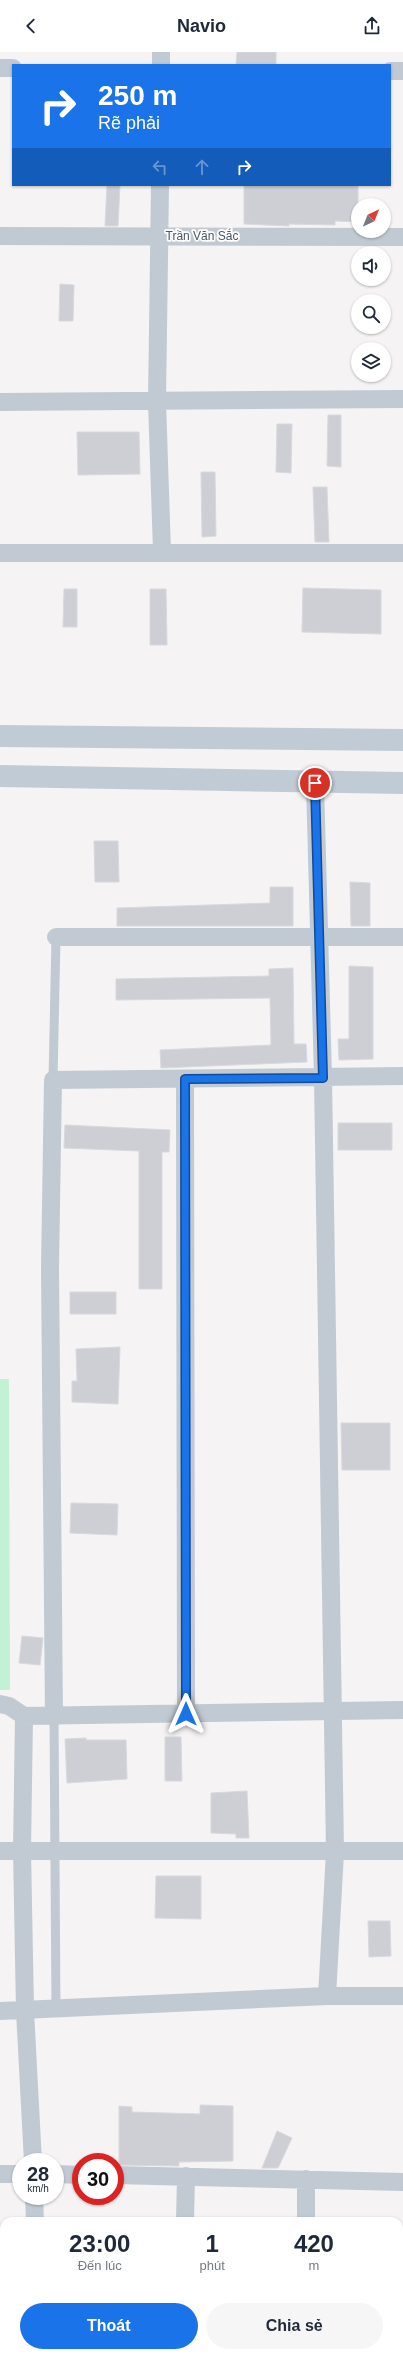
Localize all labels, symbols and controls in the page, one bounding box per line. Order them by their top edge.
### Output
icon: back [20,15,42,37]
icon: share [361,15,383,37]
text: Navio [177,16,226,36]
icon: right [32,80,84,132]
text: 250 m [98,80,177,111]
text: Rẽ phải [98,113,160,133]
icon: left [149,156,171,178]
icon: ahead [191,156,213,178]
icon: right [233,156,255,178]
north arrow [351,198,391,238]
map controls [351,198,391,382]
street label: Trần Văn Sắc [166,228,238,243]
button: sound [351,246,391,286]
button: search [351,294,391,334]
button: layers [351,342,391,382]
pin [298,766,332,800]
icon: arrive [304,772,326,794]
position arrow [165,1693,207,1735]
speed limit sign: 30 [72,2153,124,2205]
text: 28 [27,2163,49,2185]
text: km/h [27,2183,49,2194]
text: 23:00 [69,2230,130,2257]
text: 1 [205,2230,219,2257]
text: 420 [294,2230,334,2257]
text: Đến lúc [78,2258,122,2273]
text: phút [200,2258,225,2273]
text: m [308,2258,319,2273]
button: Thoát [20,2303,198,2349]
button: Chia sẻ [206,2303,383,2349]

